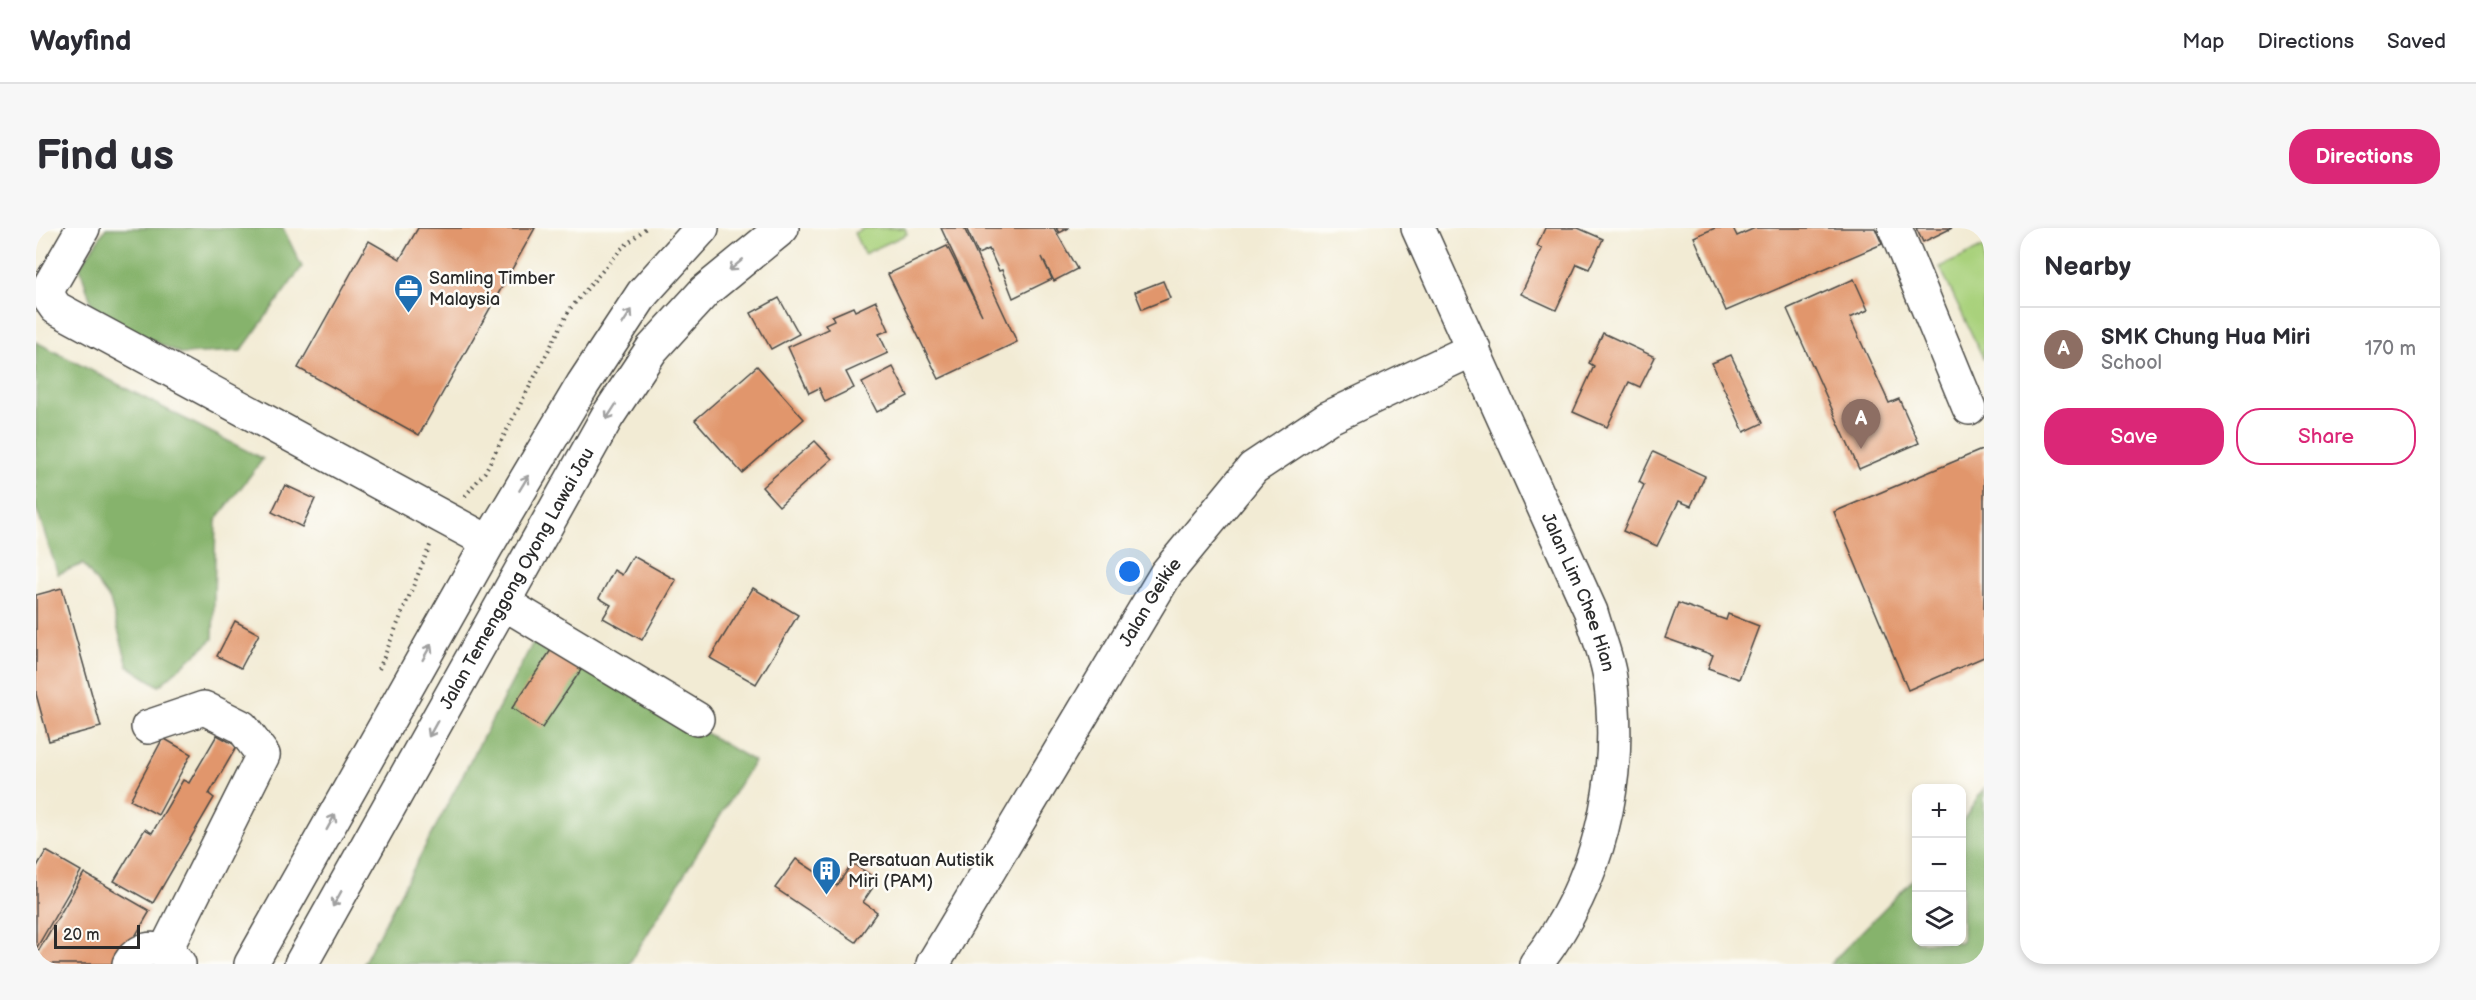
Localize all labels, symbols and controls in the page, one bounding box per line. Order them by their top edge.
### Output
text: Wayfind [30,25,131,58]
text: Map [2182,29,2225,54]
text: Directions [2258,29,2354,54]
text: Saved [2387,29,2446,54]
button: Directions [2289,129,2440,184]
text: Find us [36,131,174,182]
text: Nearby [2044,252,2131,283]
one-way arrow [728,258,744,271]
place label: Samling Timber Malaysia [429,268,555,310]
office icon: Samling Timber Malaysia [392,272,424,314]
one-way arrow [621,309,633,326]
text: SMK Chung Hua Miri [2101,324,2311,351]
text: A [2057,337,2070,361]
text: 170 m [2365,337,2416,361]
text: School [2101,351,2162,375]
pin: A [1842,400,1880,449]
one-way arrow [604,403,616,420]
button: Save [2044,408,2224,465]
button: Share [2236,408,2416,465]
street label: Jalan Temenggong Oyong Lawai Jau [435,444,598,713]
one-way arrow [519,475,531,492]
street label: Jalan Lim Chee Hian [1537,509,1619,673]
street label: Jalan Geikie [1115,553,1186,650]
your location [1115,557,1144,586]
one-way arrow [421,644,433,661]
one-way arrow [427,720,439,737]
map controls [1912,784,1966,946]
button: + [1912,784,1966,838]
one-way arrow [325,814,337,831]
button: − [1912,838,1966,892]
place label: Persatuan Autistik Miri (PAM) [848,850,994,892]
building icon: Persatuan Autistik Miri (PAM) [811,854,843,896]
one-way arrow [331,890,343,907]
button: layers [1912,892,1966,946]
scale bar [54,922,140,950]
text: 20 m [63,926,99,945]

